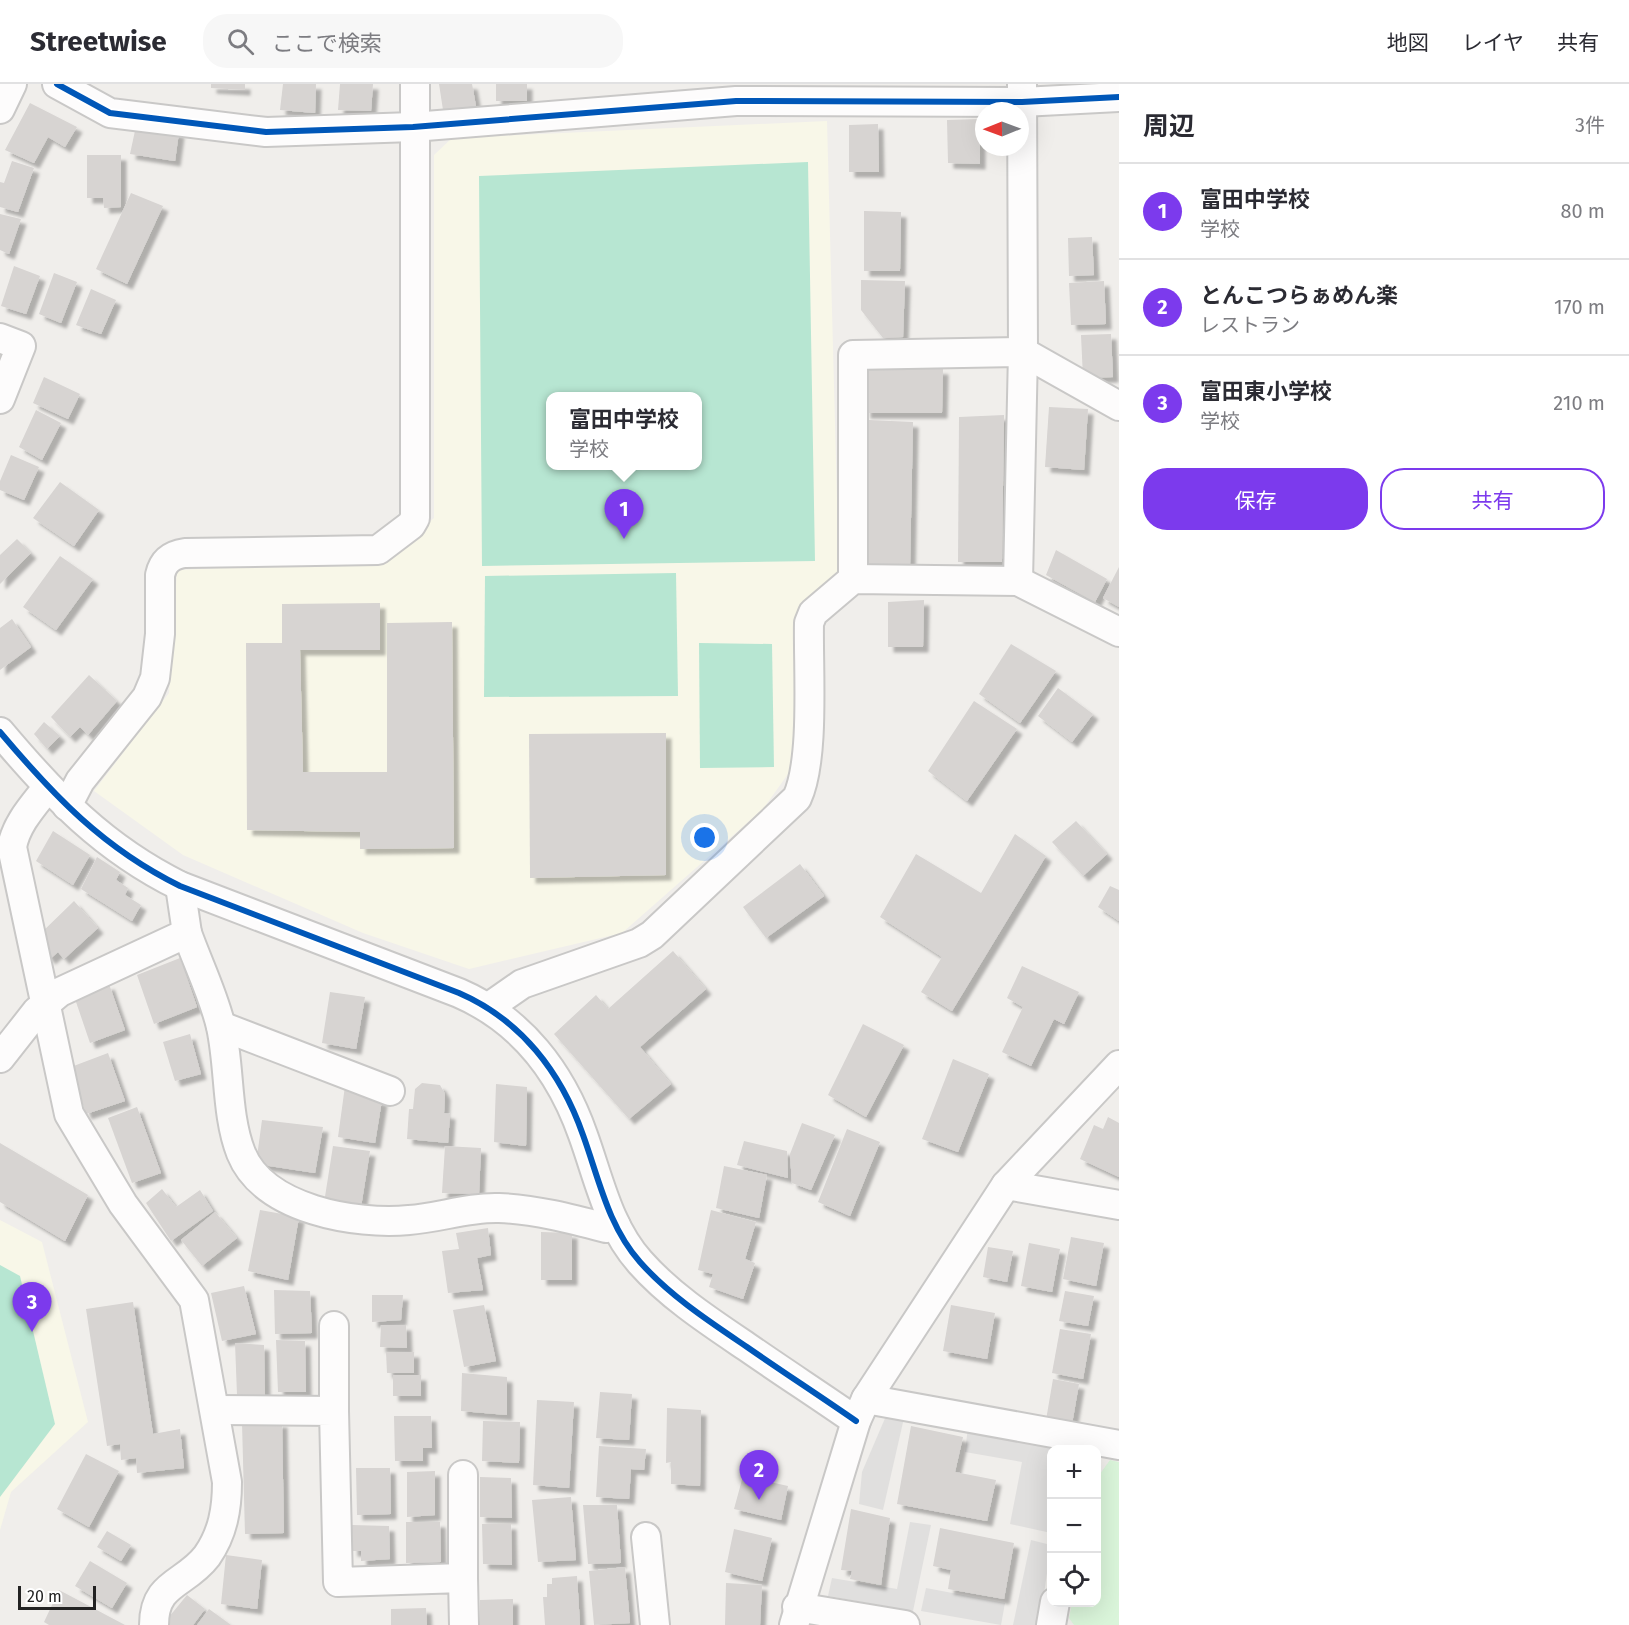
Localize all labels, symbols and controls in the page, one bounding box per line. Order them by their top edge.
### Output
search box [203,14,623,68]
text: Streetwise [30,25,167,58]
icon: search [224,25,257,58]
text: ここで検索 [272,30,382,57]
text: 地図 [1387,30,1429,56]
text: レイヤ [1462,30,1524,56]
text: 共有 [1557,30,1599,56]
north arrow [975,102,1029,156]
text: 周辺 [1143,111,1195,142]
text: 3件 [1575,113,1605,137]
text: 富田中学校 [1200,186,1310,213]
text: 1 [1158,199,1167,223]
text: 80 m [1560,199,1605,223]
text: 学校 [1200,217,1240,241]
text: とんこつらぁめん楽 [1200,282,1398,309]
text: 2 [1157,295,1168,319]
text: 170 m [1554,295,1605,319]
text: レストラン [1200,313,1300,337]
text: 富田東小学校 [1200,378,1332,405]
text: 3 [1157,391,1168,415]
text: 210 m [1553,391,1605,415]
popup [546,392,702,470]
text: 富田中学校 [569,406,679,433]
text: 学校 [1200,409,1240,433]
text: 学校 [569,437,609,461]
button: 保存 [1143,468,1368,530]
button: 共有 [1380,468,1605,530]
pin: 1 [604,490,644,539]
your location [690,823,719,852]
pin: 3 [12,1282,51,1332]
map controls [1047,1445,1101,1607]
button: + [1047,1445,1101,1499]
pin: 2 [740,1450,778,1500]
button: − [1047,1499,1101,1553]
button: locate [1047,1553,1101,1607]
scale bar [18,1583,96,1610]
text: 20 m [27,1587,62,1606]

